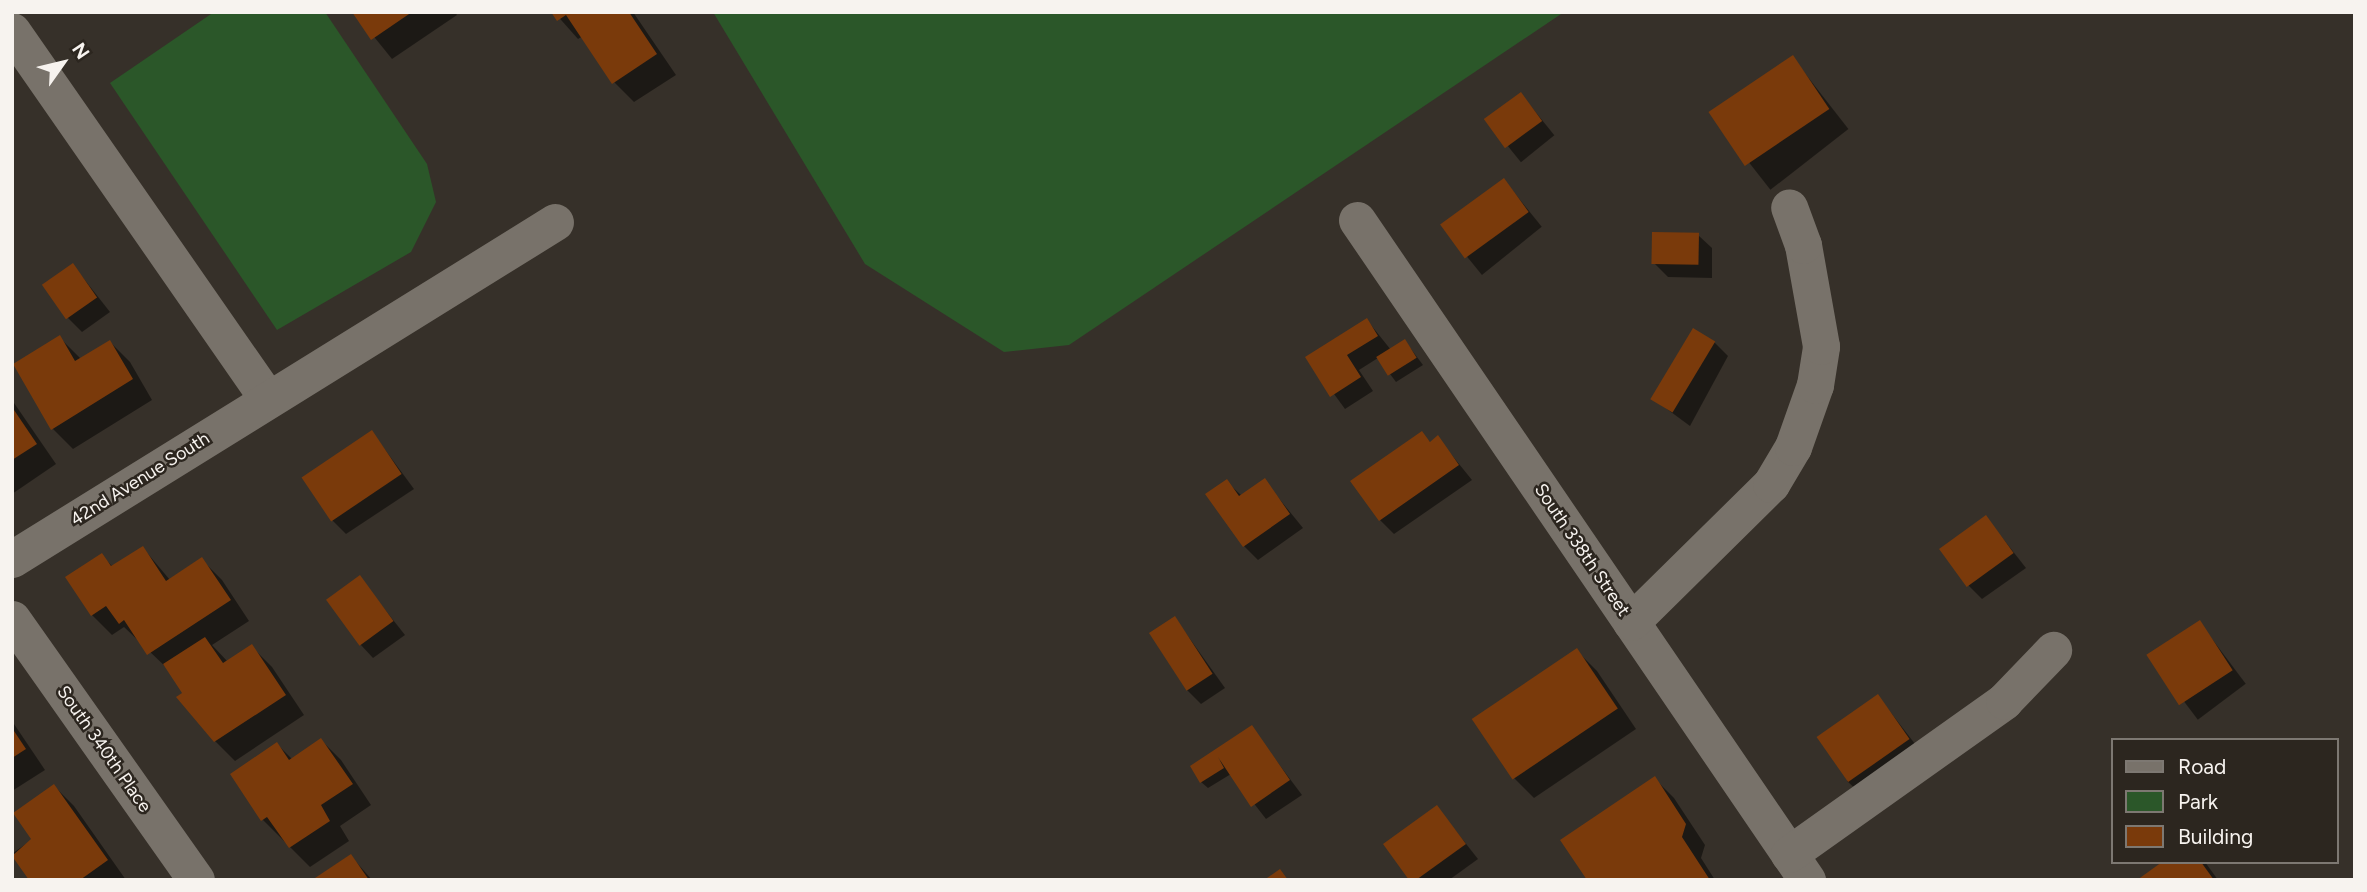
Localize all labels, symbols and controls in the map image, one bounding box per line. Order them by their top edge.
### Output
north arrow [28,28,98,98]
text: N [67,38,94,63]
street label: 42nd Avenue South [66,427,214,531]
street label: South 338th Street [1530,480,1634,620]
street label: South 340th Place [52,681,156,817]
legend [2112,738,2339,864]
text: Road [2178,754,2226,779]
text: Park [2178,789,2218,814]
text: Building [2178,824,2253,849]

